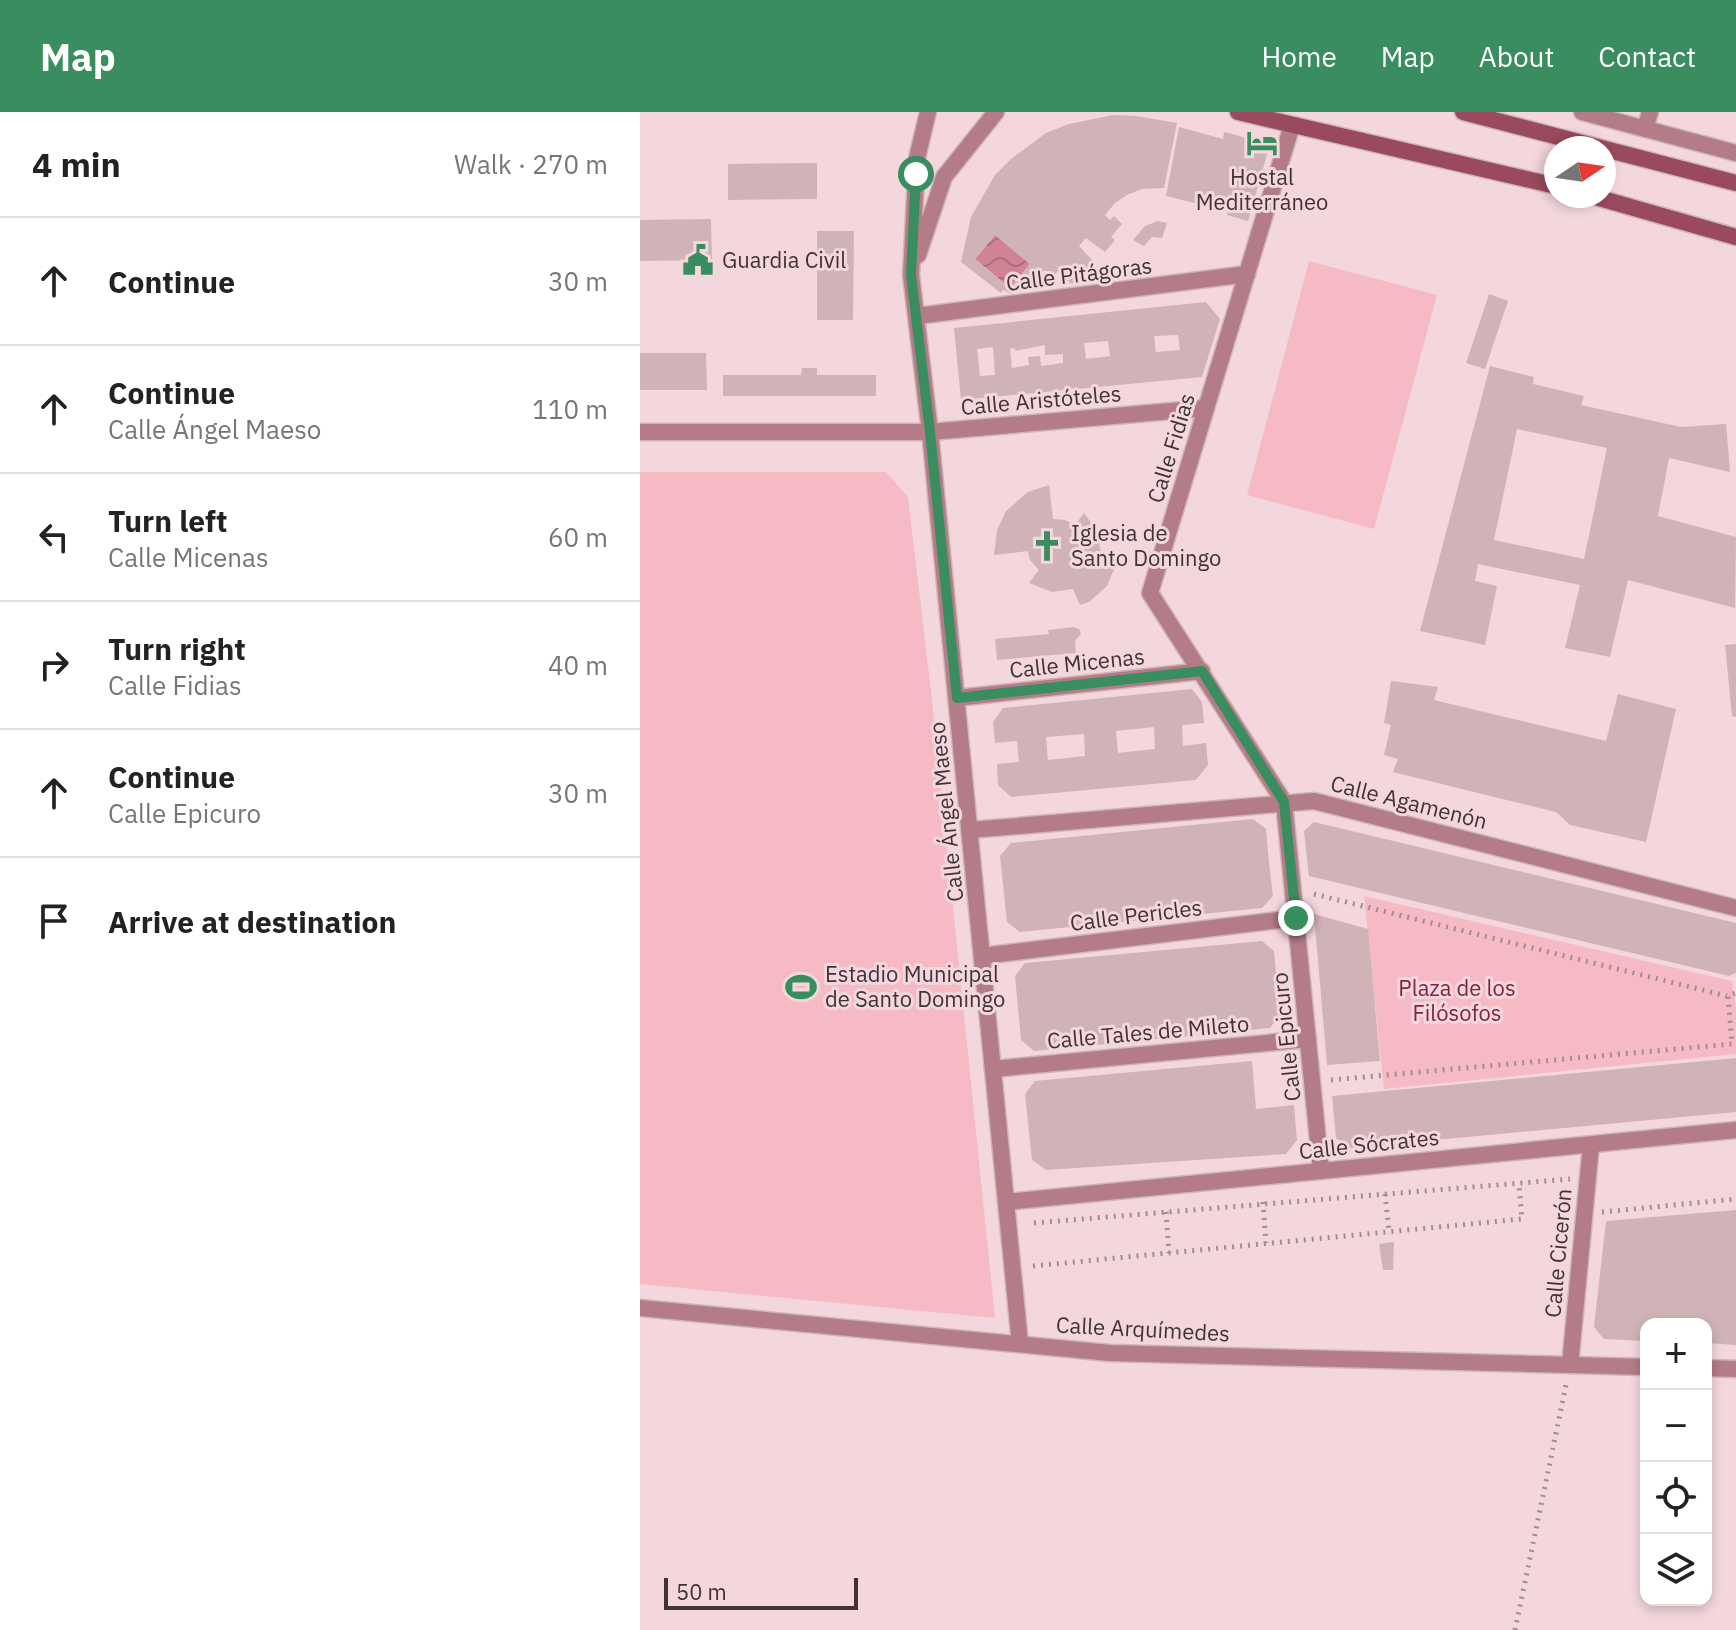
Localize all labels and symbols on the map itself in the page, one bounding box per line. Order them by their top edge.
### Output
hotel icon: Hostal Mediterráneo [1245,126,1279,160]
north arrow [1544,136,1616,208]
route start [898,156,934,192]
place label: Hostal Mediterráneo [1196,162,1328,216]
public building icon: Guardia Civil [681,243,715,277]
place label: Guardia Civil [722,245,846,274]
street label: Calle Pitágoras [1004,250,1154,297]
street label: Calle Aristóteles [959,378,1123,421]
street label: Calle Fidias [1140,390,1201,506]
place label: Iglesia de Santo Domingo [1071,518,1221,572]
church icon: Iglesia de Santo Domingo [1030,529,1064,563]
street label: Calle Micenas [1008,641,1146,684]
street label: Calle Ángel Maeso [922,721,969,903]
street label: Calle Agamenón [1328,768,1491,835]
street label: Calle Pericles [1068,892,1204,937]
route end [1278,900,1314,936]
place label: Estadio Municipal de Santo Domingo [825,959,1005,1013]
sports icon: Estadio Municipal de Santo Domingo [784,970,818,1004]
street label: Calle Epicuro [1264,971,1307,1103]
park label: Plaza de los Filósofos [1398,973,1516,1027]
street label: Calle Tales de Mileto [1046,1008,1250,1055]
street label: Calle Sócrates [1297,1122,1441,1165]
street label: Calle Cicerón [1537,1187,1578,1319]
street label: Calle Arquímedes [1055,1309,1231,1348]
scale bar [664,1574,858,1610]

